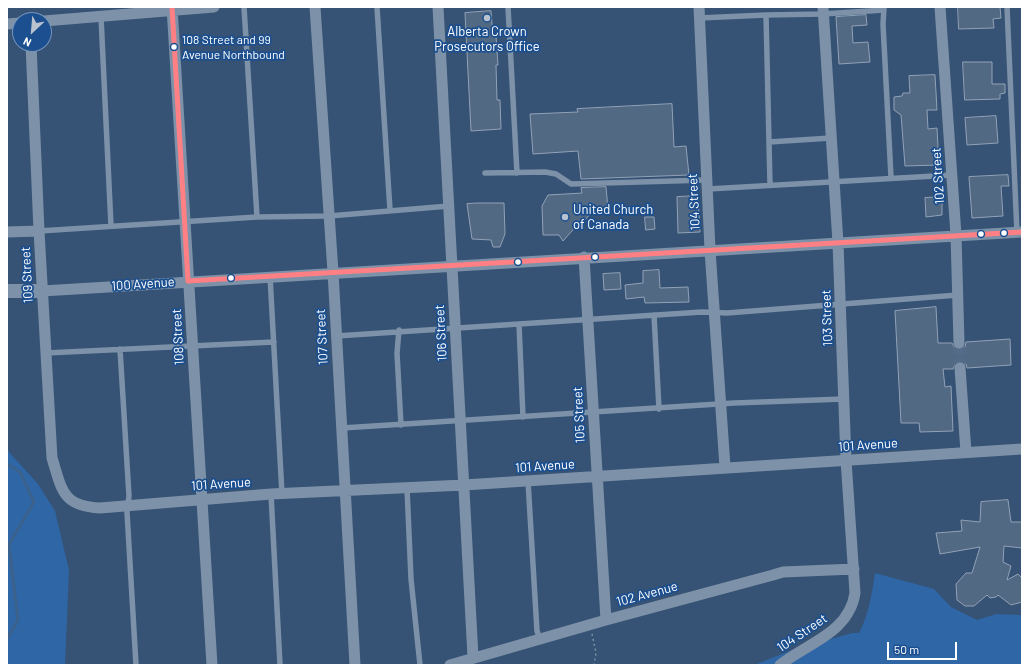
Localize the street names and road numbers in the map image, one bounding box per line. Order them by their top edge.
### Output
street label: 102 Street [928,147,948,205]
street label: 104 Street [685,173,703,231]
street label: 109 Street [18,246,36,304]
street label: 100 Avenue [111,274,175,294]
street label: 103 Street [818,289,836,347]
street label: 106 Street [432,304,450,362]
street label: 108 Street [169,308,187,366]
street label: 107 Street [313,309,331,365]
street label: 105 Street [570,386,588,444]
street label: 101 Avenue [838,435,898,455]
street label: 101 Avenue [515,456,575,476]
street label: 101 Avenue [191,474,251,494]
street label: 102 Avenue [615,578,679,610]
street label: 104 Street [774,611,830,655]

